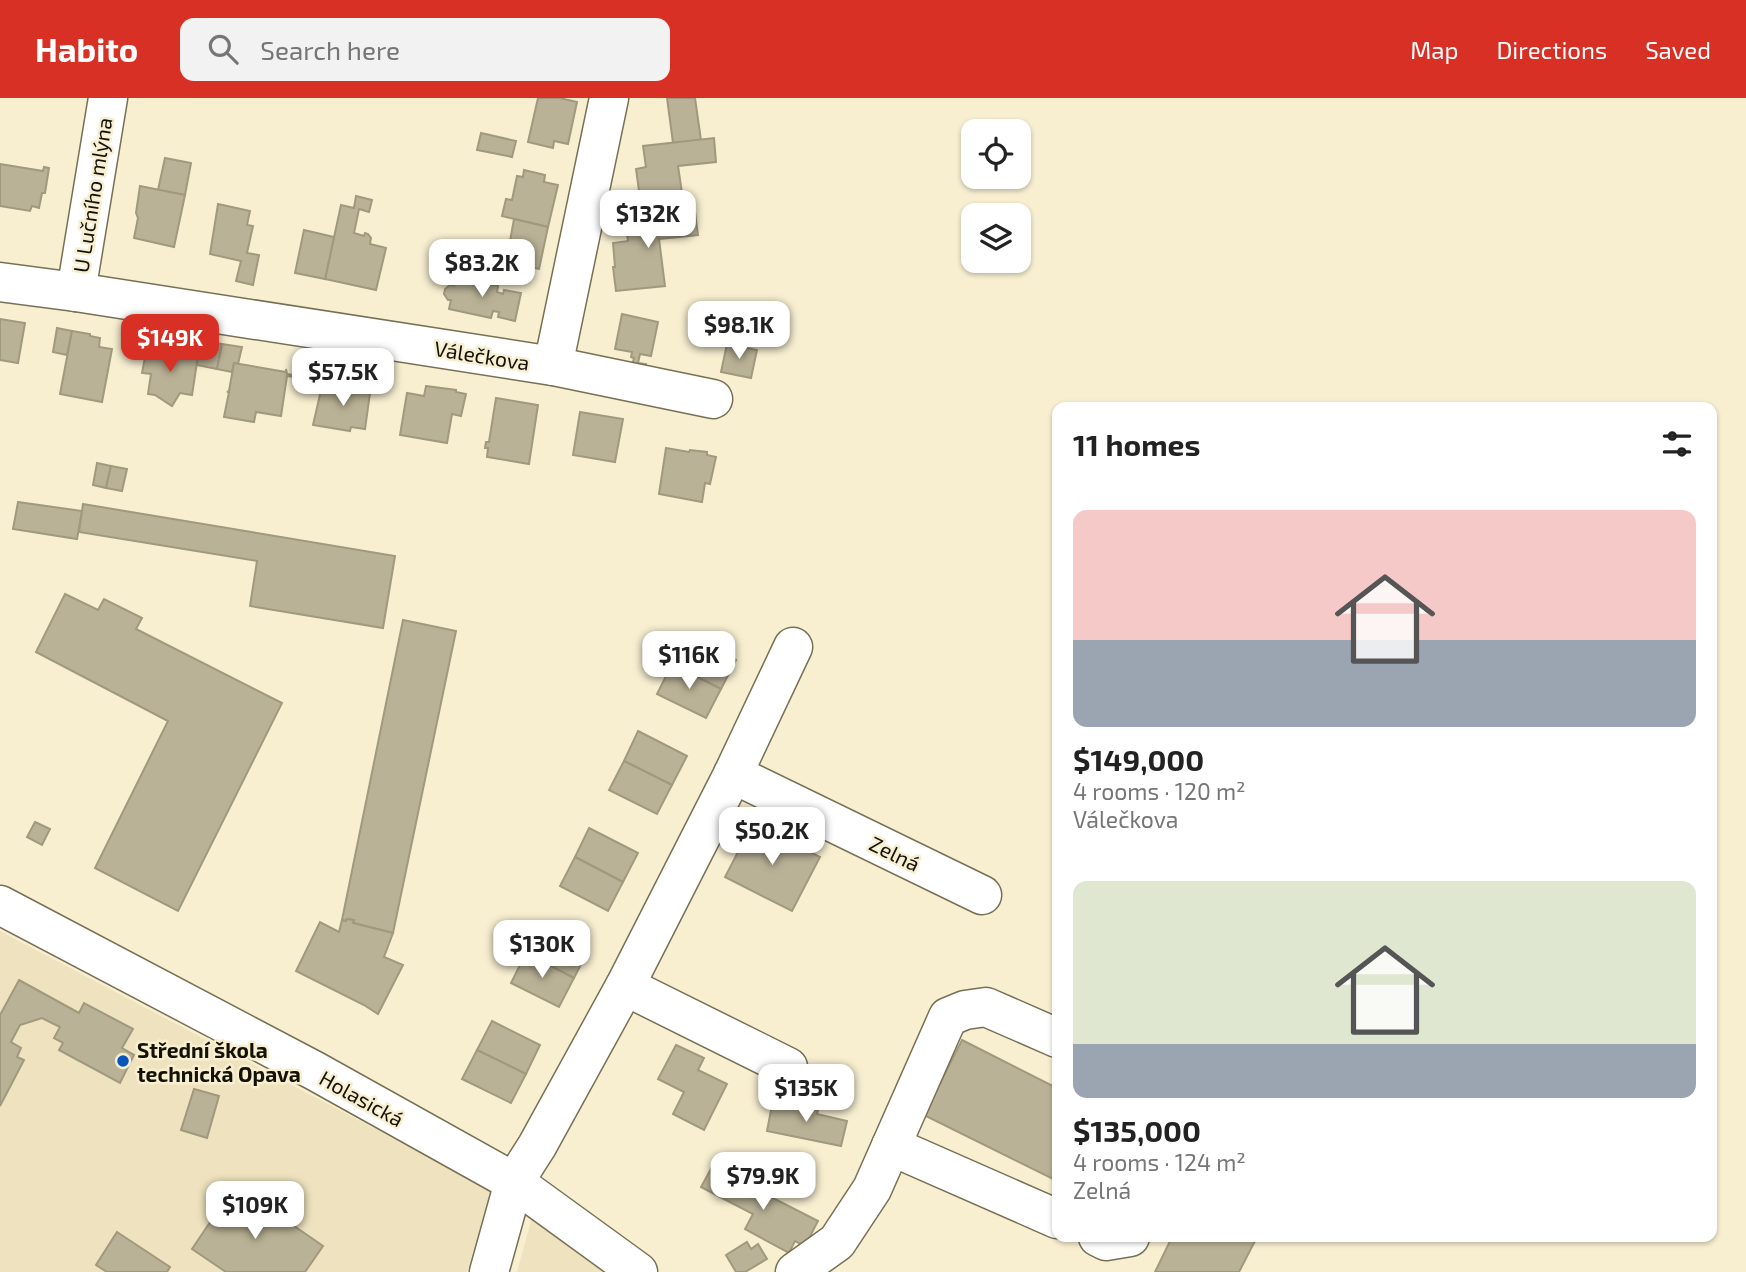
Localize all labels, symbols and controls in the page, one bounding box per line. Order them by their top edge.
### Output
search box [180,18,670,81]
text: Habito [35,29,138,69]
icon: search [204,30,242,68]
text: Search here [260,34,400,65]
text: Map [1410,35,1458,64]
text: Directions [1496,35,1607,64]
text: Saved [1645,35,1711,64]
street label: U Lučního mlýna [67,116,117,274]
map controls [961,119,1031,273]
button: locate [961,119,1031,189]
pin: $132K [599,190,697,250]
text: $132K [616,199,680,227]
button: layers [961,203,1031,273]
pin: $83.2K [425,240,539,299]
text: $83.2K [445,248,519,276]
pin: $98.1K [682,302,796,361]
text: $98.1K [704,310,774,338]
pin: $149K [121,314,219,374]
text: $149K [137,323,203,351]
street label: Válečkova [433,335,531,375]
pin: $57.5K [286,348,400,408]
text: $57.5K [308,357,378,385]
icon: filters [1658,425,1696,463]
text: 11 homes [1073,426,1200,462]
icon: home [1322,556,1448,682]
pin: $116K [640,632,738,691]
text: $116K [658,640,720,668]
text: $149,000 [1073,741,1204,777]
text: 4 rooms · 120 m² [1073,777,1246,805]
text: Válečkova [1073,805,1178,833]
pin: $50.2K [715,808,829,867]
text: $50.2K [735,816,809,844]
street label: Zelná [866,830,924,876]
pin: $130K [493,920,591,980]
icon: home [1322,927,1448,1053]
text: $130K [509,929,575,957]
place label: Střední škola technická Opava [137,1037,301,1086]
marker: Střední škola technická Opava [115,1053,131,1069]
street label: Holasická [316,1065,408,1131]
pin: $135K [757,1065,855,1124]
text: $135K [774,1073,838,1101]
text: $135,000 [1073,1112,1201,1148]
text: 4 rooms · 124 m² [1073,1148,1246,1176]
pin: $79.9K [706,1152,820,1212]
text: $79.9K [727,1161,799,1189]
text: Zelná [1073,1176,1131,1204]
pin: $109K [206,1182,304,1241]
text: $109K [222,1190,288,1218]

